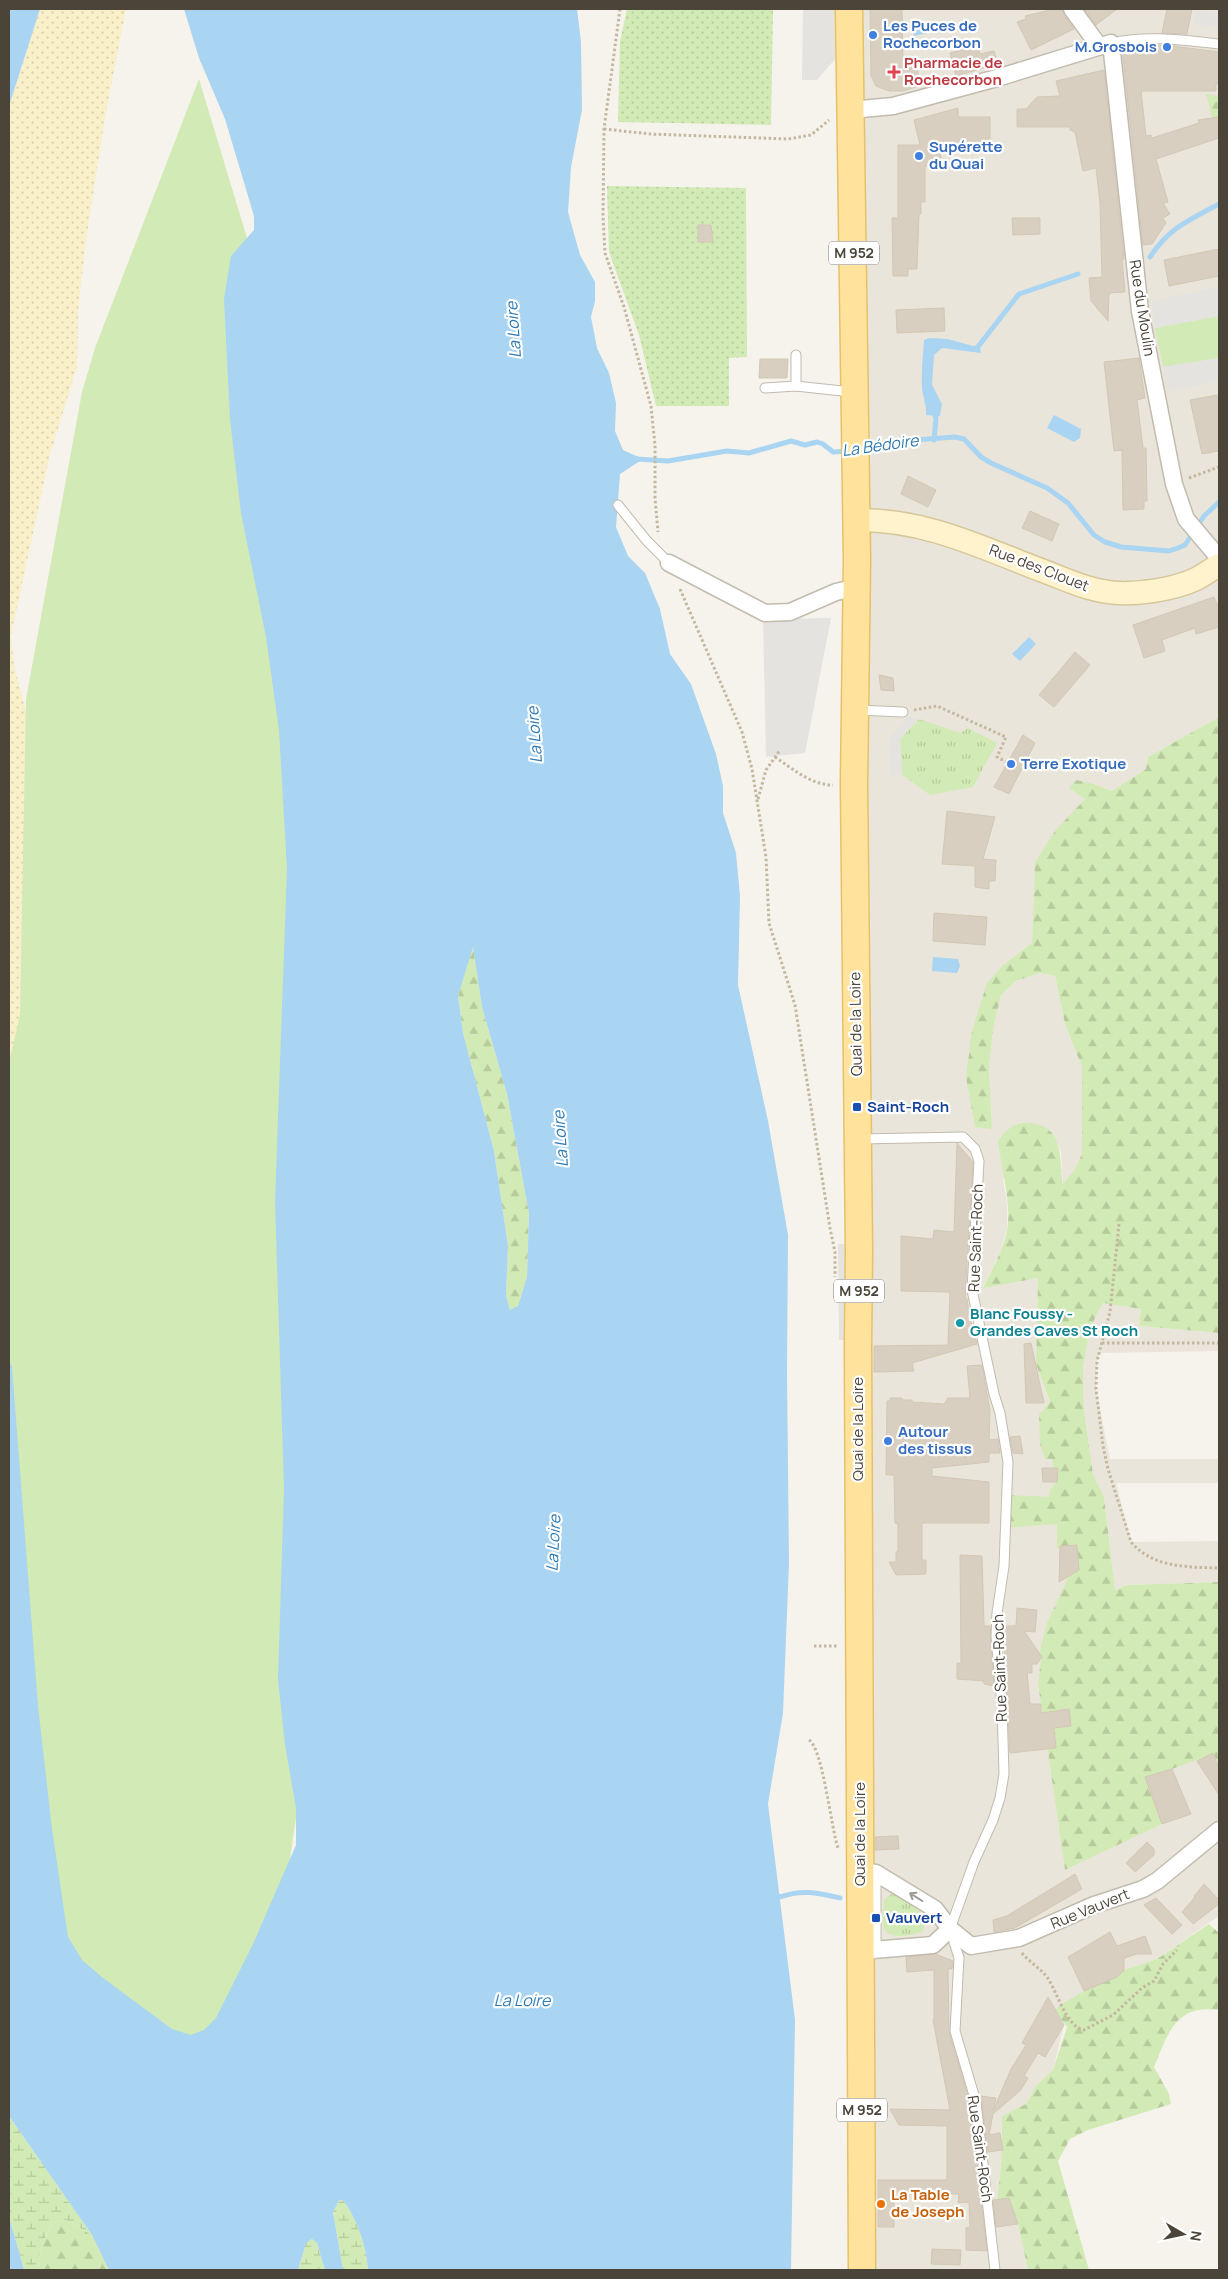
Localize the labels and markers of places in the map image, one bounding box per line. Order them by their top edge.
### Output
place label: Les Puces de Rochecorbon [883,15,981,53]
marker: Les Puces de Rochecorbon [867,29,879,41]
place label: M.Grosbois [1075,36,1157,57]
marker: M.Grosbois [1161,41,1173,53]
place label: Pharmacie de Rochecorbon [904,52,1003,90]
marker: Pharmacie de Rochecorbon [888,66,900,78]
place label: Supérette du Quai [929,136,1003,174]
marker: Supérette du Quai [913,150,925,162]
place label: Terre Exotique [1021,753,1126,774]
marker: Terre Exotique [1005,758,1017,770]
place label: Saint-Roch [867,1096,949,1117]
marker: Saint-Roch [851,1101,863,1113]
place label: Blanc Foussy - Grandes Caves St Roch [970,1303,1138,1341]
marker: Blanc Foussy - Grandes Caves St Roch [954,1317,966,1329]
place label: Autour des tissus [898,1421,972,1459]
marker: Autour des tissus [882,1435,894,1447]
place label: Vauvert [886,1907,942,1928]
marker: Vauvert [870,1912,882,1924]
place label: La Table de Joseph [891,2184,964,2222]
marker: La Table de Joseph [875,2198,887,2210]

